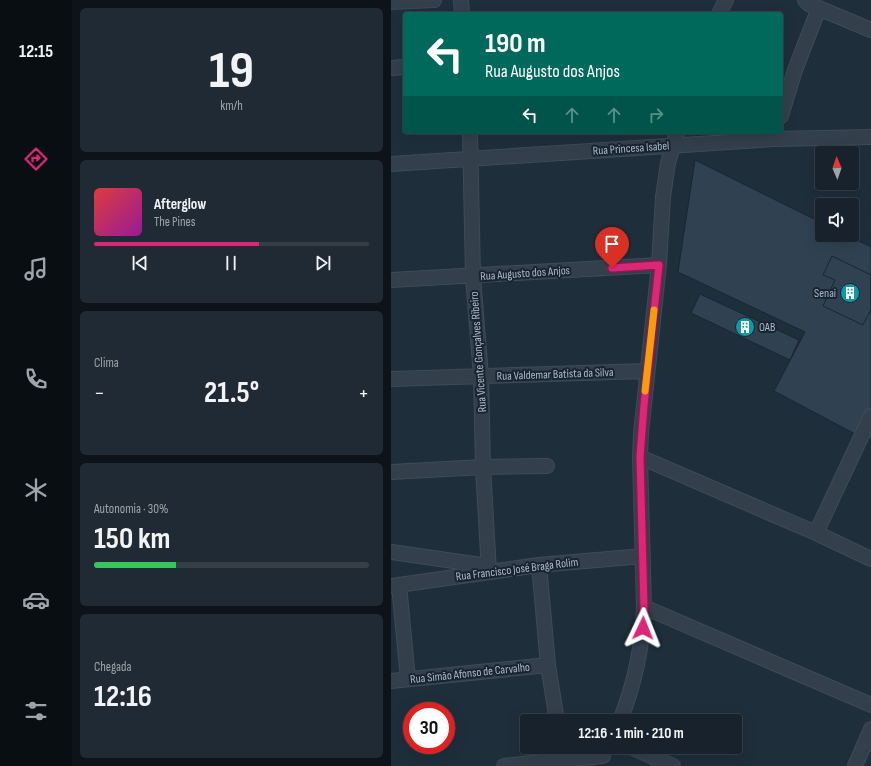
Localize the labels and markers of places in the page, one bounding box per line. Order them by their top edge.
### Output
pin [595,227,629,268]
building icon: Senai [839,282,861,304]
place label: Senai [814,286,836,301]
building icon: OAB [734,316,756,338]
place label: OAB [759,320,775,335]

